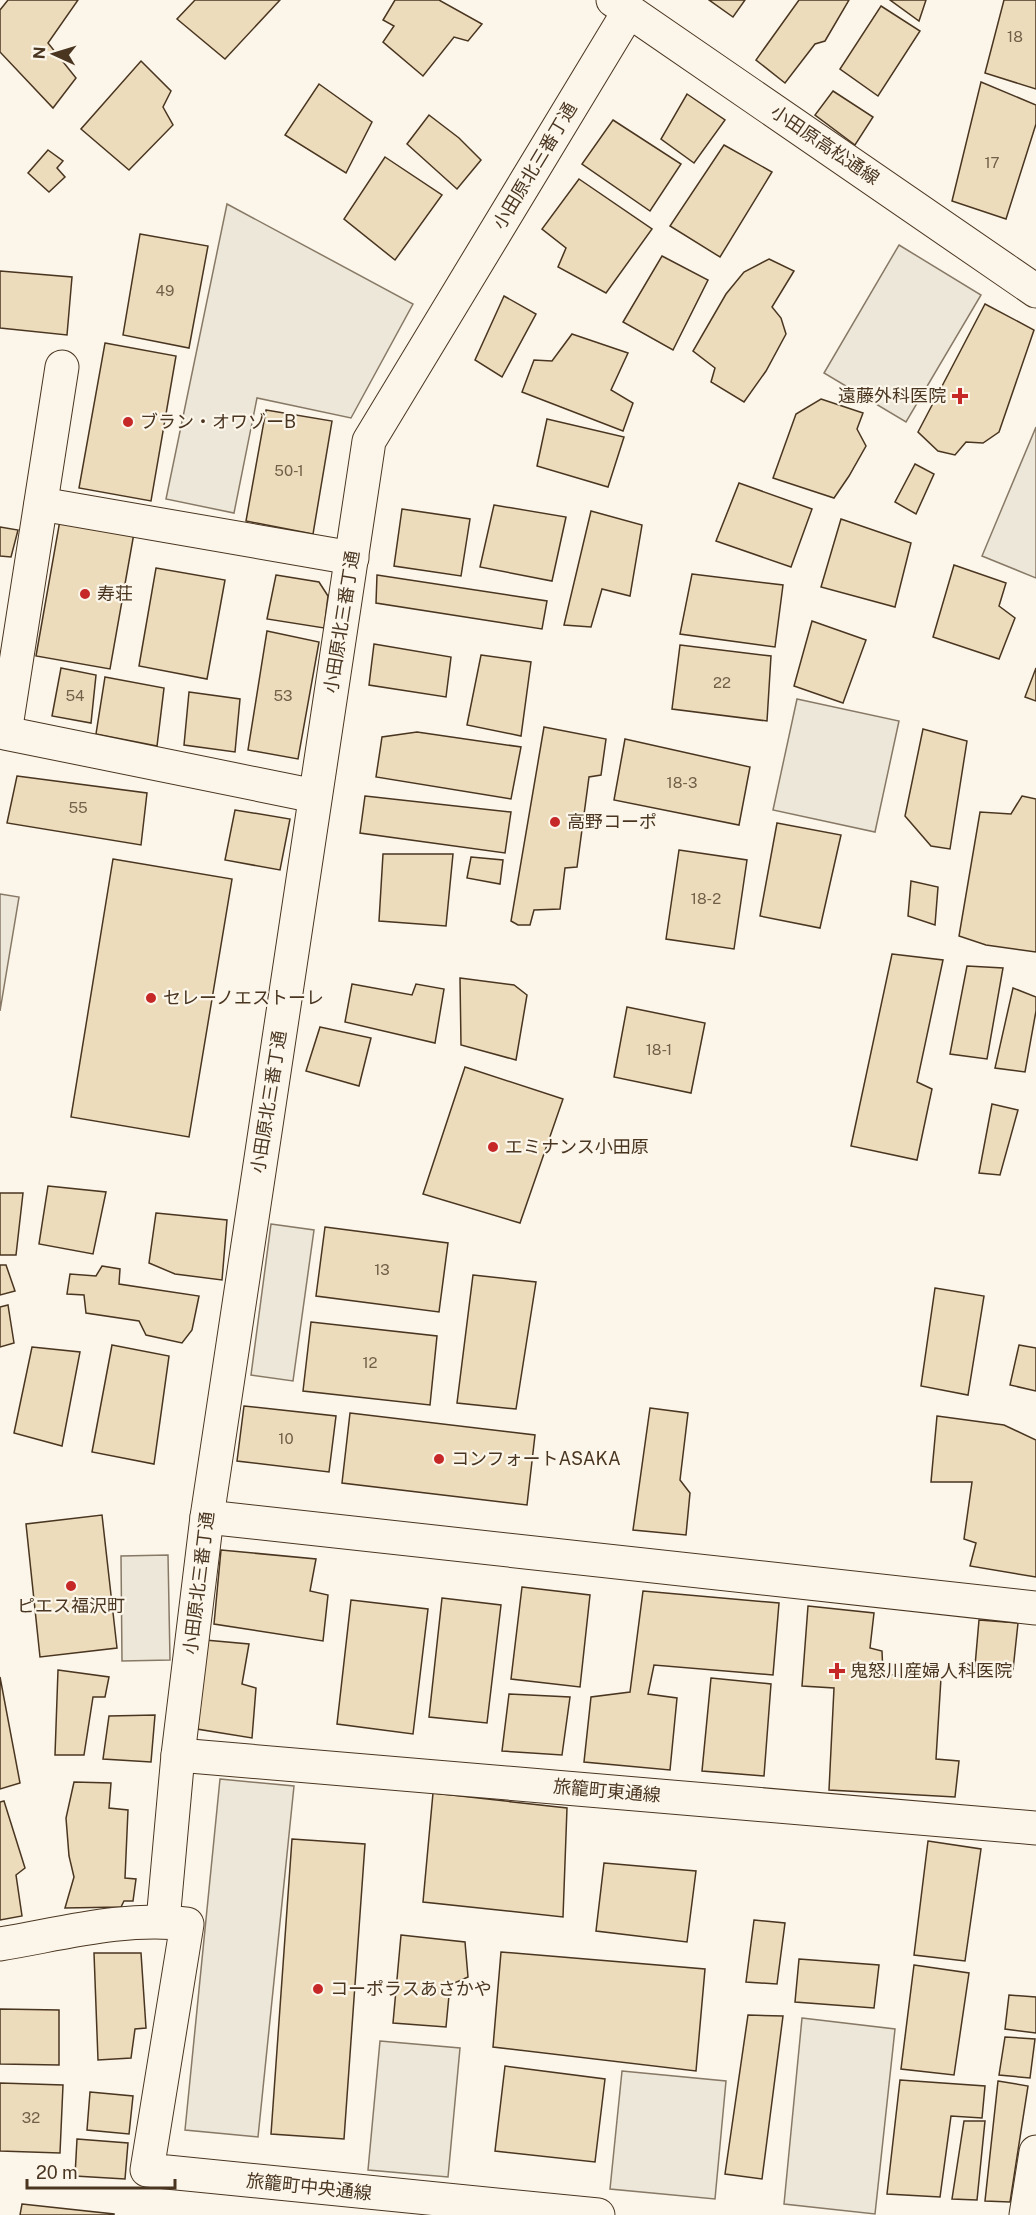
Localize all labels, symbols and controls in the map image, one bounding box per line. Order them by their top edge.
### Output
north arrow [24,24,84,84]
house number: 18 [1007,28,1023,45]
text: N [30,46,49,60]
street label: 小田原北三番丁通 [488,99,581,233]
street label: 小田原高松通線 [767,101,883,189]
house number: 17 [984,154,1000,171]
house number: 49 [156,282,174,299]
place label: 遠藤外科医院 [838,385,946,406]
marker: 遠藤外科医院 [951,387,969,405]
place label: ブラン・オワゾーB [140,411,296,432]
marker: ブラン・オワゾーB [121,415,135,429]
house number: 50-1 [274,462,304,479]
street label: 小田原北三番丁通 [320,549,363,695]
place label: 寿荘 [97,583,133,604]
marker: 寿荘 [78,587,92,601]
house number: 22 [713,674,731,691]
house number: 54 [65,687,85,704]
house number: 53 [273,687,293,704]
house number: 18-3 [667,774,697,791]
house number: 55 [68,799,88,816]
place label: 高野コーポ [567,811,657,832]
marker: 高野コーポ [548,815,562,829]
house number: 18-2 [691,890,721,907]
place label: セレーノエストーレ [163,987,324,1008]
marker: セレーノエストーレ [144,991,158,1005]
street label: 小田原北三番丁通 [247,1029,290,1175]
house number: 18-1 [646,1041,672,1058]
place label: エミナンス小田原 [505,1136,649,1157]
marker: エミナンス小田原 [486,1140,500,1154]
house number: 13 [374,1261,390,1278]
house number: 12 [362,1354,378,1371]
house number: 10 [278,1430,294,1447]
place label: コンフォートASAKA [451,1448,621,1469]
marker: コンフォートASAKA [432,1452,446,1466]
street label: 小田原北三番丁通 [179,1510,218,1656]
marker: ピエス福沢町 [64,1579,78,1593]
place label: ピエス福沢町 [17,1595,125,1616]
place label: 鬼怒川産婦人科医院 [850,1660,1012,1681]
marker: 鬼怒川産婦人科医院 [828,1662,846,1680]
street label: 旅籠町東通線 [552,1775,662,1806]
place label: コーポラスあさかや [330,1978,492,1999]
marker: コーポラスあさかや [311,1982,325,1996]
house number: 32 [22,2109,40,2126]
scale bar [27,2152,176,2190]
text: 20 m [36,2162,78,2183]
street label: 旅籠町中央通線 [245,2169,373,2204]

